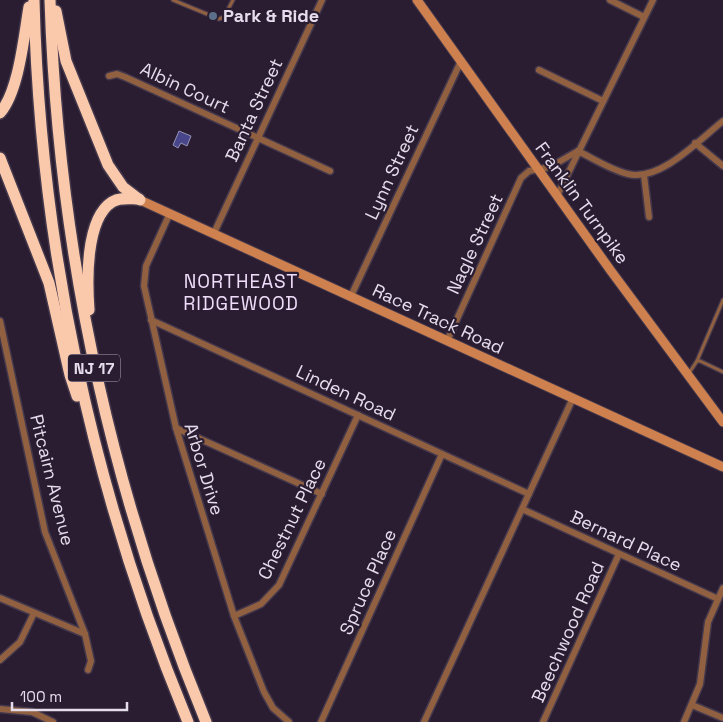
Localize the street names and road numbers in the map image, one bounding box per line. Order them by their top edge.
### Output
street label: Banta Street [220,55,287,165]
street label: Albin Court [137,57,234,118]
street label: Lynn Street [359,120,424,223]
street label: Franklin Turnpike [530,137,634,268]
street label: Nagle Street [441,190,508,298]
street label: Race Track Road [369,278,507,359]
road number: NJ 17 [68,354,120,382]
street label: Linden Road [293,359,400,426]
street label: Pitcairn Avenue [25,412,80,548]
street label: Arbor Drive [180,420,229,518]
street label: Chestnut Place [252,454,331,583]
street label: Bernard Place [567,505,686,576]
street label: Spruce Place [334,525,401,638]
street label: Beechwood Road [526,558,609,706]

